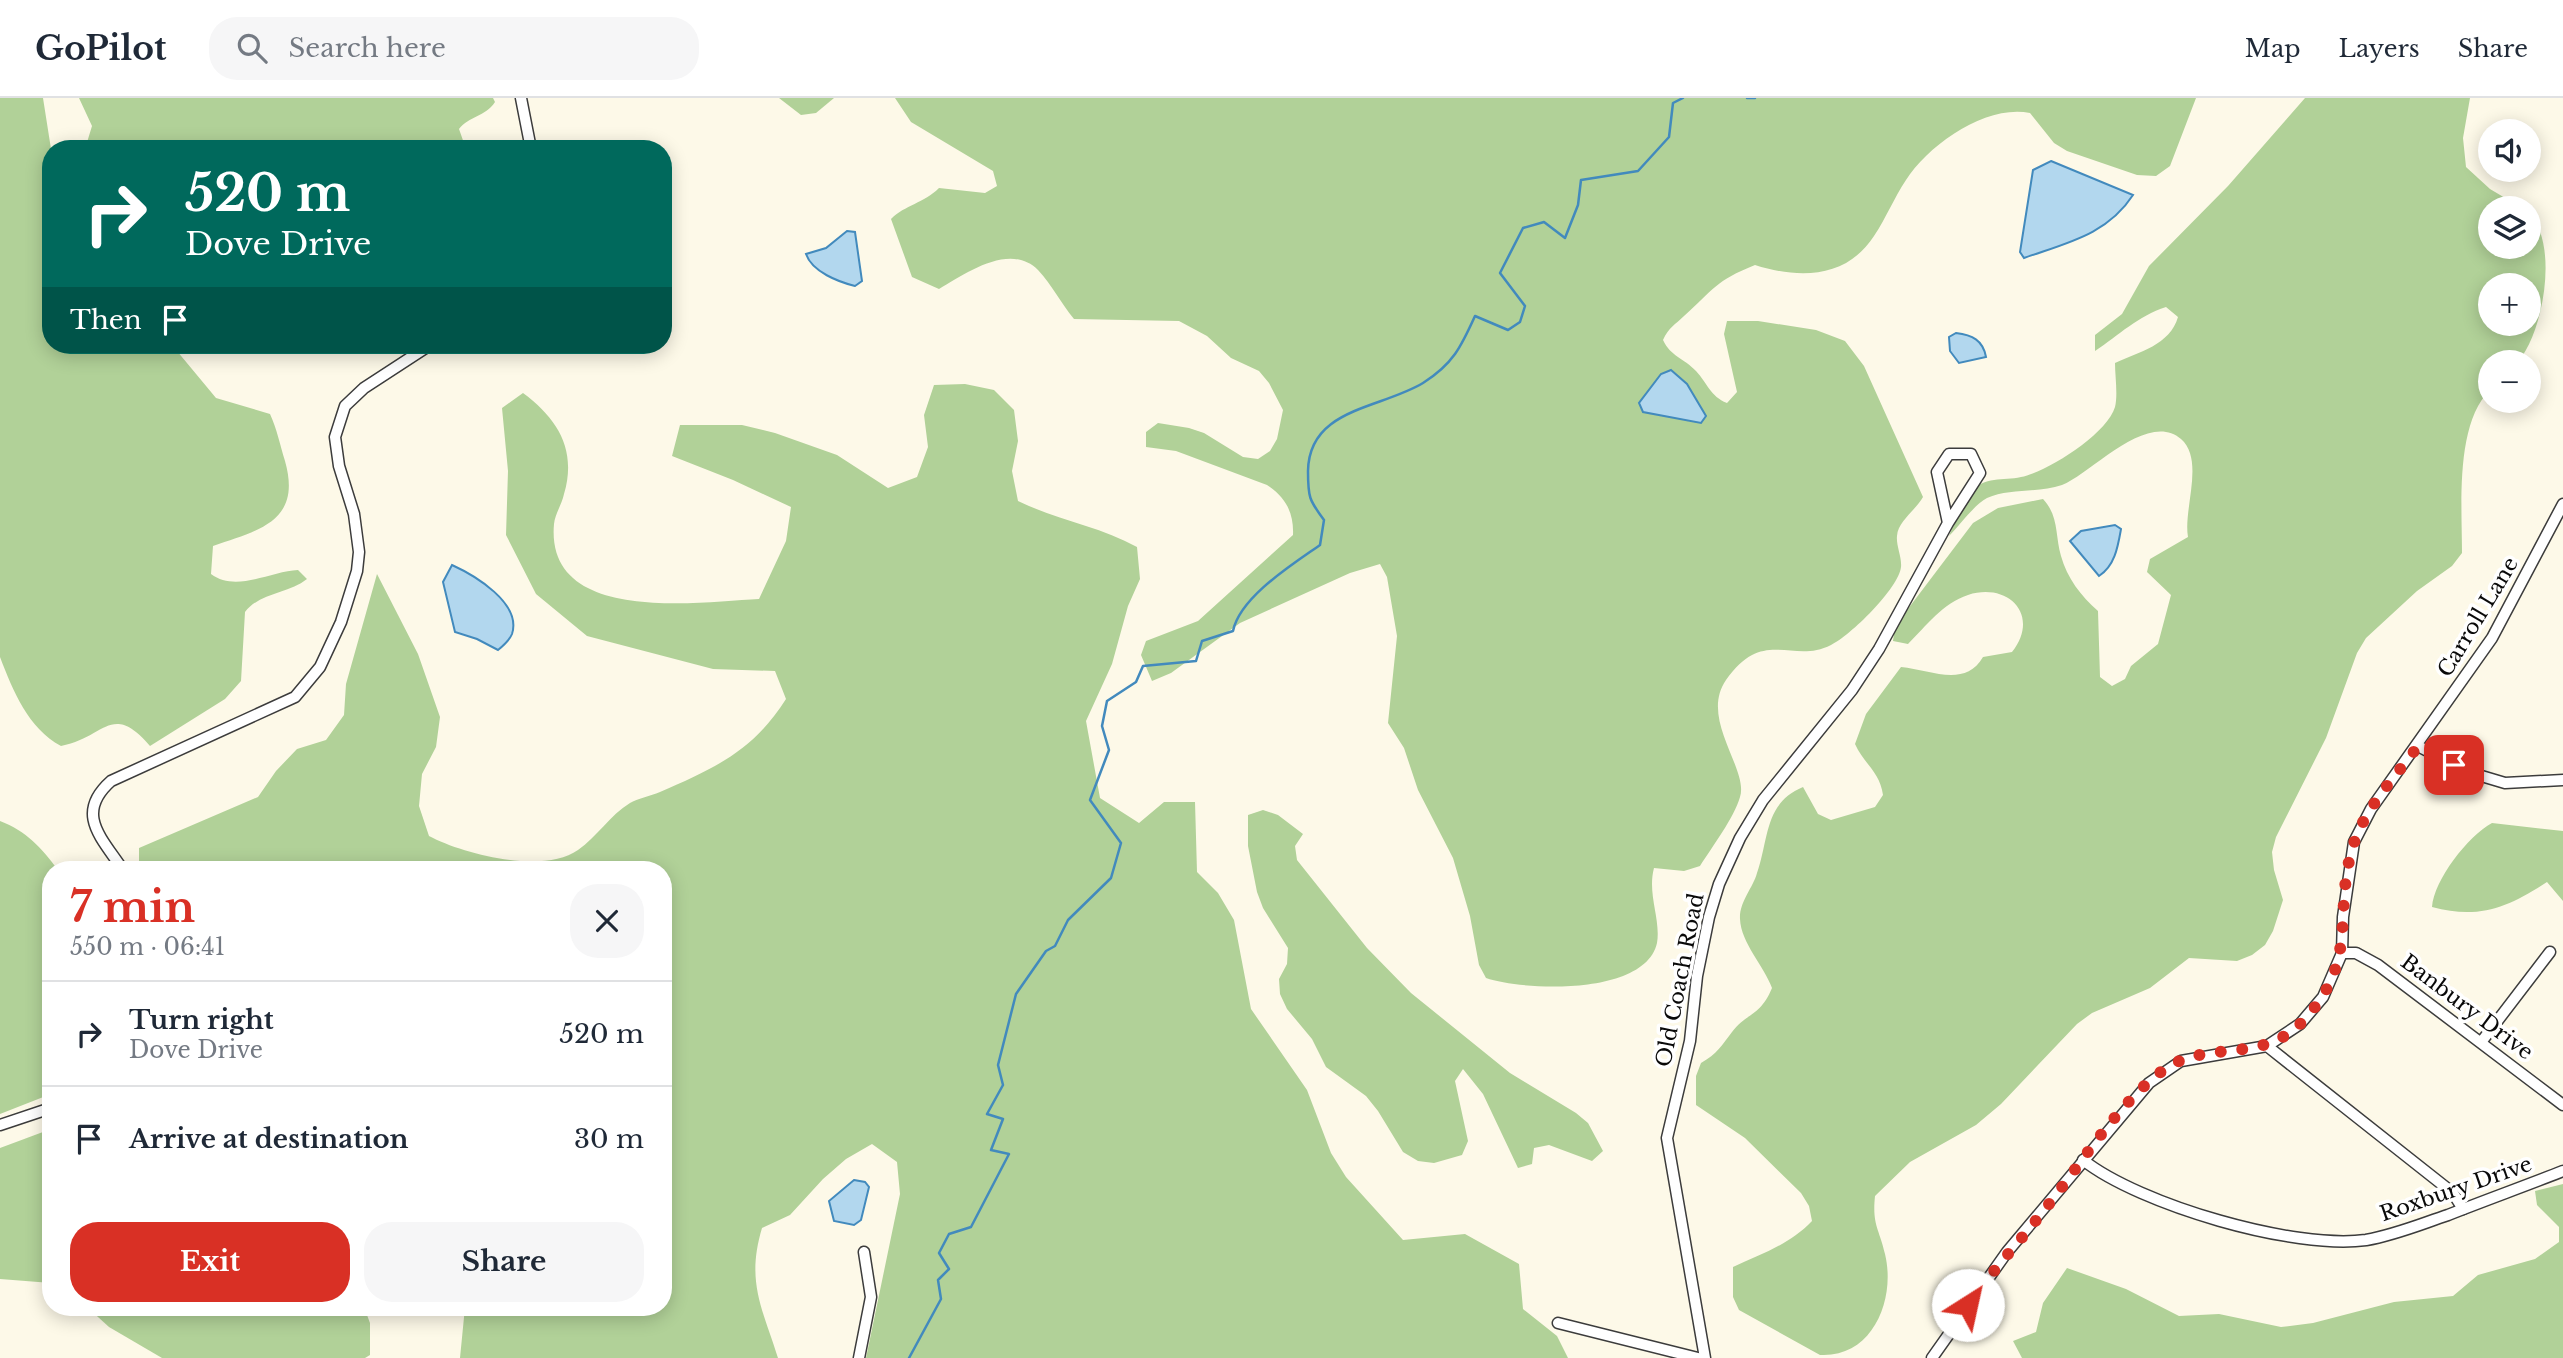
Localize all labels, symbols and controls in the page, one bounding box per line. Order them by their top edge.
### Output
search box [209,17,699,80]
text: GoPilot [35,28,167,69]
icon: search [233,29,271,67]
text: Search here [289,32,446,64]
text: Map [2245,34,2301,63]
text: Layers [2339,34,2420,63]
text: Share [2458,34,2528,63]
map controls [2478,119,2541,413]
button: sound [2478,119,2541,182]
text: 520 m [185,163,350,224]
icon: right [70,168,161,259]
button: layers [2478,196,2541,259]
text: Dove Drive [185,224,371,264]
button: + [2478,273,2541,336]
icon: arrive [156,301,194,339]
text: Then [70,304,142,336]
button: − [2478,350,2541,413]
street label: Carroll Lane [2432,552,2524,682]
pin [2424,735,2484,795]
icon: arrive [2435,746,2473,784]
text: 7 min [70,881,195,933]
button: close [570,884,644,958]
street label: Old Coach Road [1650,891,1710,1069]
text: 550 m · 06:41 [70,933,225,961]
street label: Banbury Drive [2396,949,2538,1065]
text: Turn right [129,1004,274,1036]
icon: right [70,1015,108,1053]
text: 520 m [559,1018,644,1050]
text: Dove Drive [129,1036,263,1064]
icon: arrive [70,1120,108,1158]
text: Arrive at destination [129,1123,409,1155]
text: 30 m [574,1123,644,1155]
street label: Roxbury Drive [2377,1151,2535,1227]
button: Exit [70,1222,350,1302]
button: Share [364,1222,644,1302]
position arrow [1931,1268,2005,1342]

